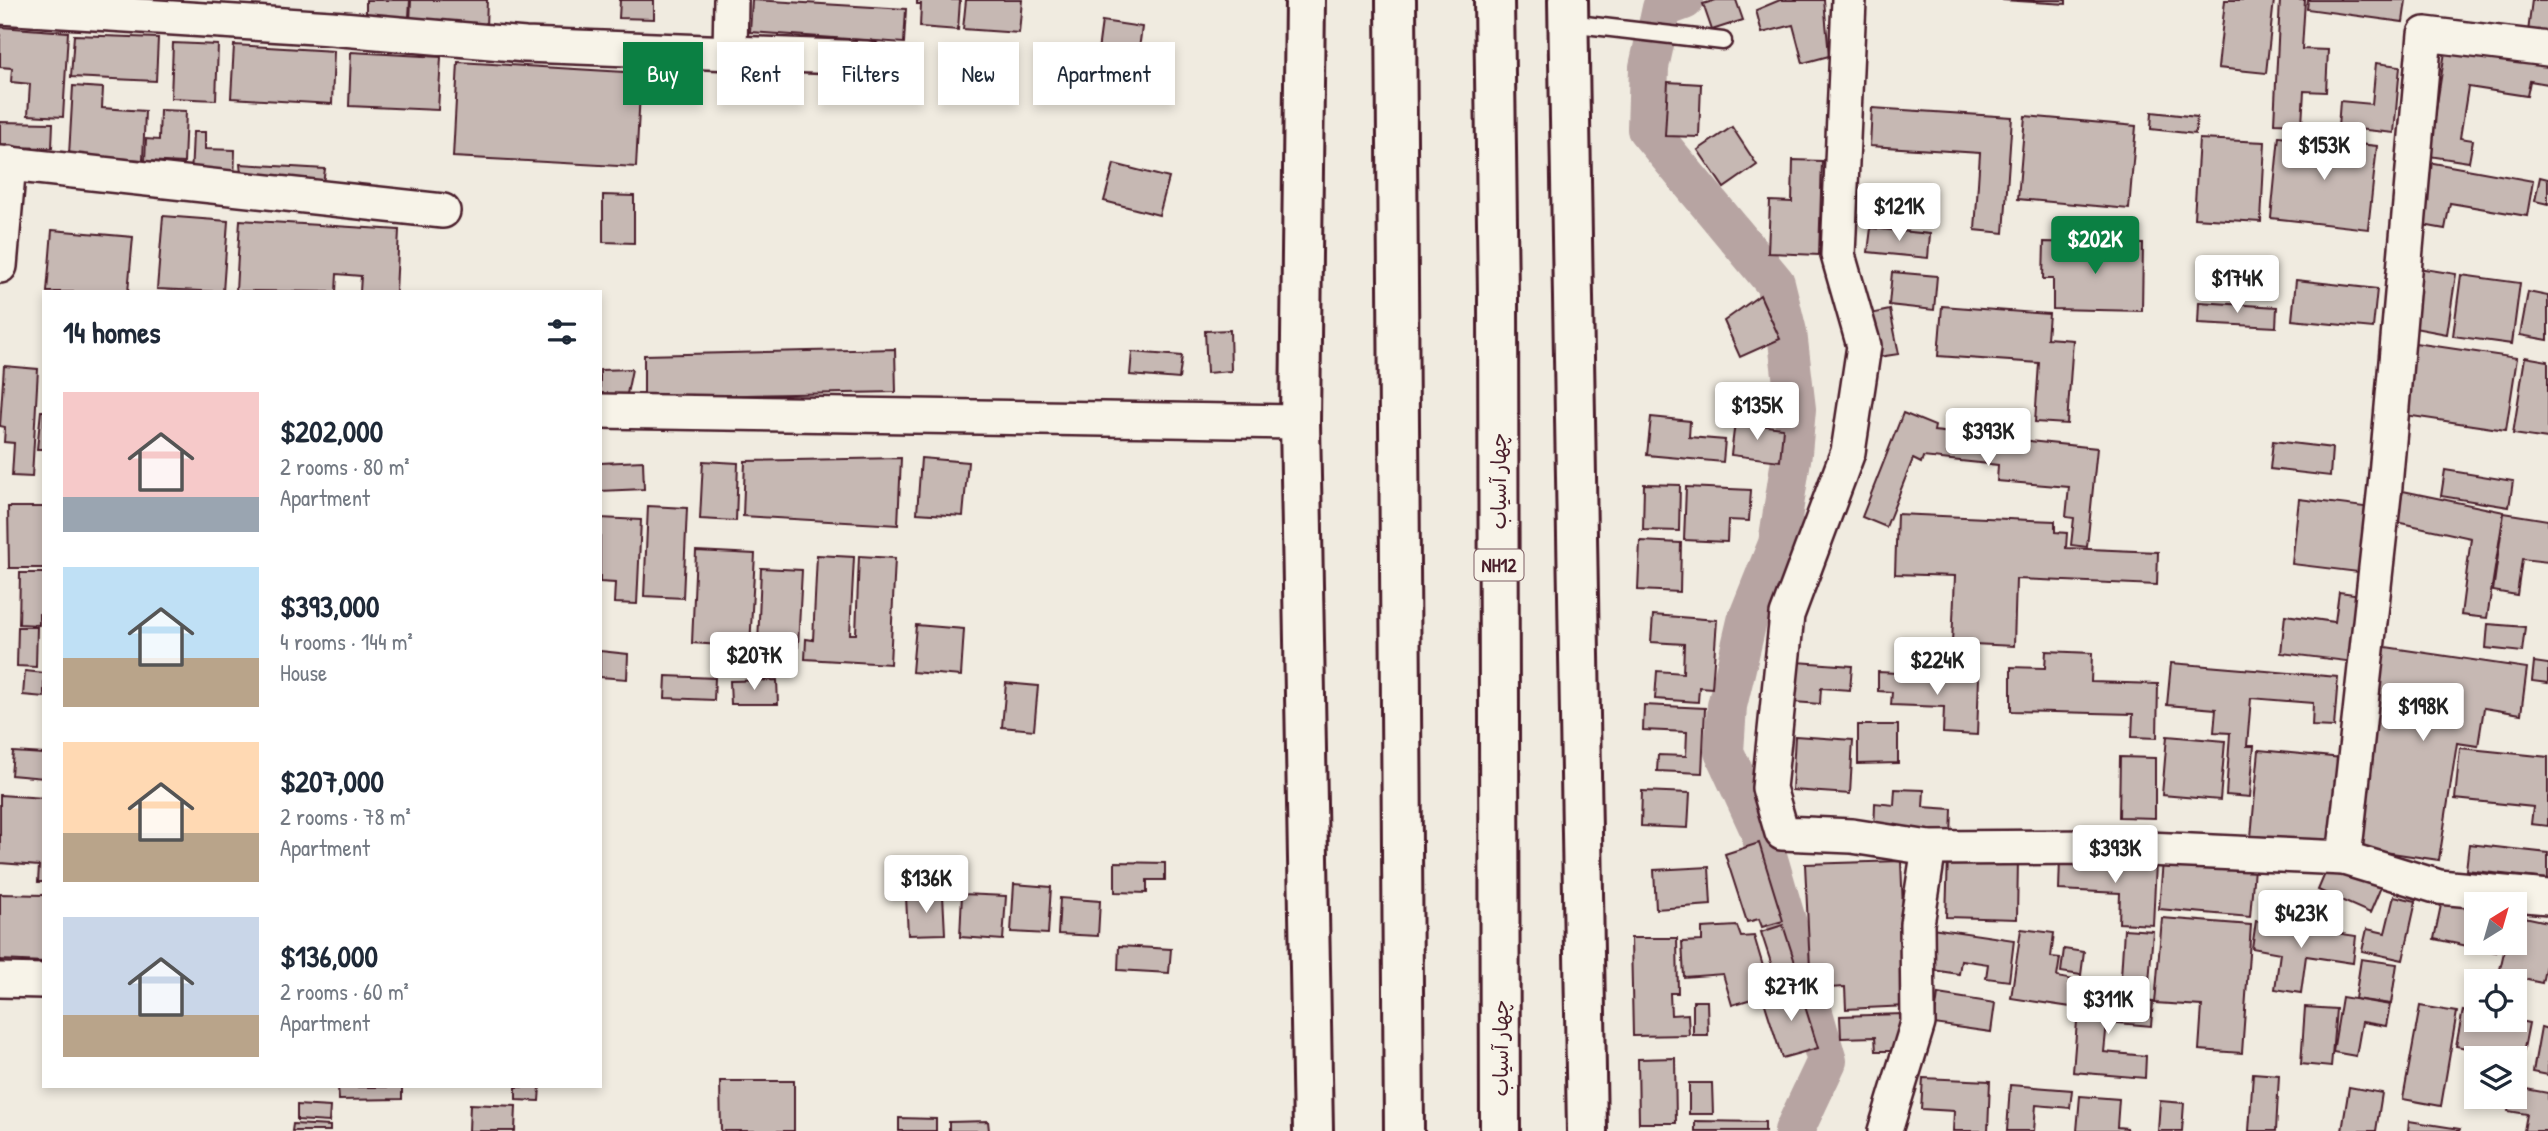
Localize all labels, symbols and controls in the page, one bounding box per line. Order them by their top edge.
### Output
chip: Buy [623,42,703,105]
chip: Rent [717,42,804,105]
chip: Filters [818,42,924,105]
chip: New [938,42,1019,105]
chip: Apartment [1033,42,1175,105]
pin: $153K [2275,122,2373,182]
text: $153K [2298,129,2350,160]
pin: $121K [1850,184,1948,243]
text: $121K [1873,190,1925,221]
pin: $202K [2046,216,2144,276]
text: $202K [2067,223,2123,254]
pin: $174K [2188,256,2286,315]
text: $174K [2211,262,2263,293]
text: 14 homes [63,312,161,352]
icon: filters [543,313,581,351]
pin: $135K [1708,382,1806,442]
text: $135K [1731,389,1783,420]
pin: $393K [1939,408,2037,468]
text: $202,000 [280,411,383,451]
text: $393K [1962,415,2014,446]
icon: home [119,420,203,504]
street label: چهار آسیاب [1484,433,1513,529]
text: 2 rooms · 80 m² [280,451,410,482]
text: Apartment [280,482,370,513]
road number: NH12 [1474,550,1524,580]
text: $393,000 [280,586,379,626]
icon: home [119,595,203,679]
text: 4 rooms · 144 m² [280,626,413,657]
pin: $207K [705,632,803,692]
pin: $224K [1888,638,1986,697]
text: $207K [726,639,782,670]
text: $224K [1910,644,1964,675]
text: House [280,657,327,688]
pin: $198K [2374,684,2472,743]
text: $198K [2398,690,2448,721]
text: $207,000 [280,761,384,801]
icon: home [119,770,203,854]
text: 2 rooms · 78 m² [280,801,411,832]
pin: $393K [2066,826,2164,885]
text: Apartment [280,832,370,863]
text: $393K [2089,832,2141,863]
pin: $136K [877,856,975,915]
text: $136K [900,862,952,893]
pin: $423K [2252,890,2350,950]
north arrow [2464,892,2527,956]
map controls [2464,892,2527,1109]
text: $423K [2274,897,2328,928]
text: $136,000 [280,936,378,976]
icon: home [119,945,203,1029]
pin: $271K [1742,964,1840,1023]
button: locate [2464,969,2527,1032]
text: $271K [1764,970,1818,1001]
text: 2 rooms · 60 m² [280,976,409,1007]
pin: $311K [2059,976,2157,1036]
text: $311K [2083,983,2133,1014]
street label: چهار آسیاب [1486,1000,1515,1096]
text: Apartment [280,1007,370,1038]
button: layers [2464,1046,2527,1109]

